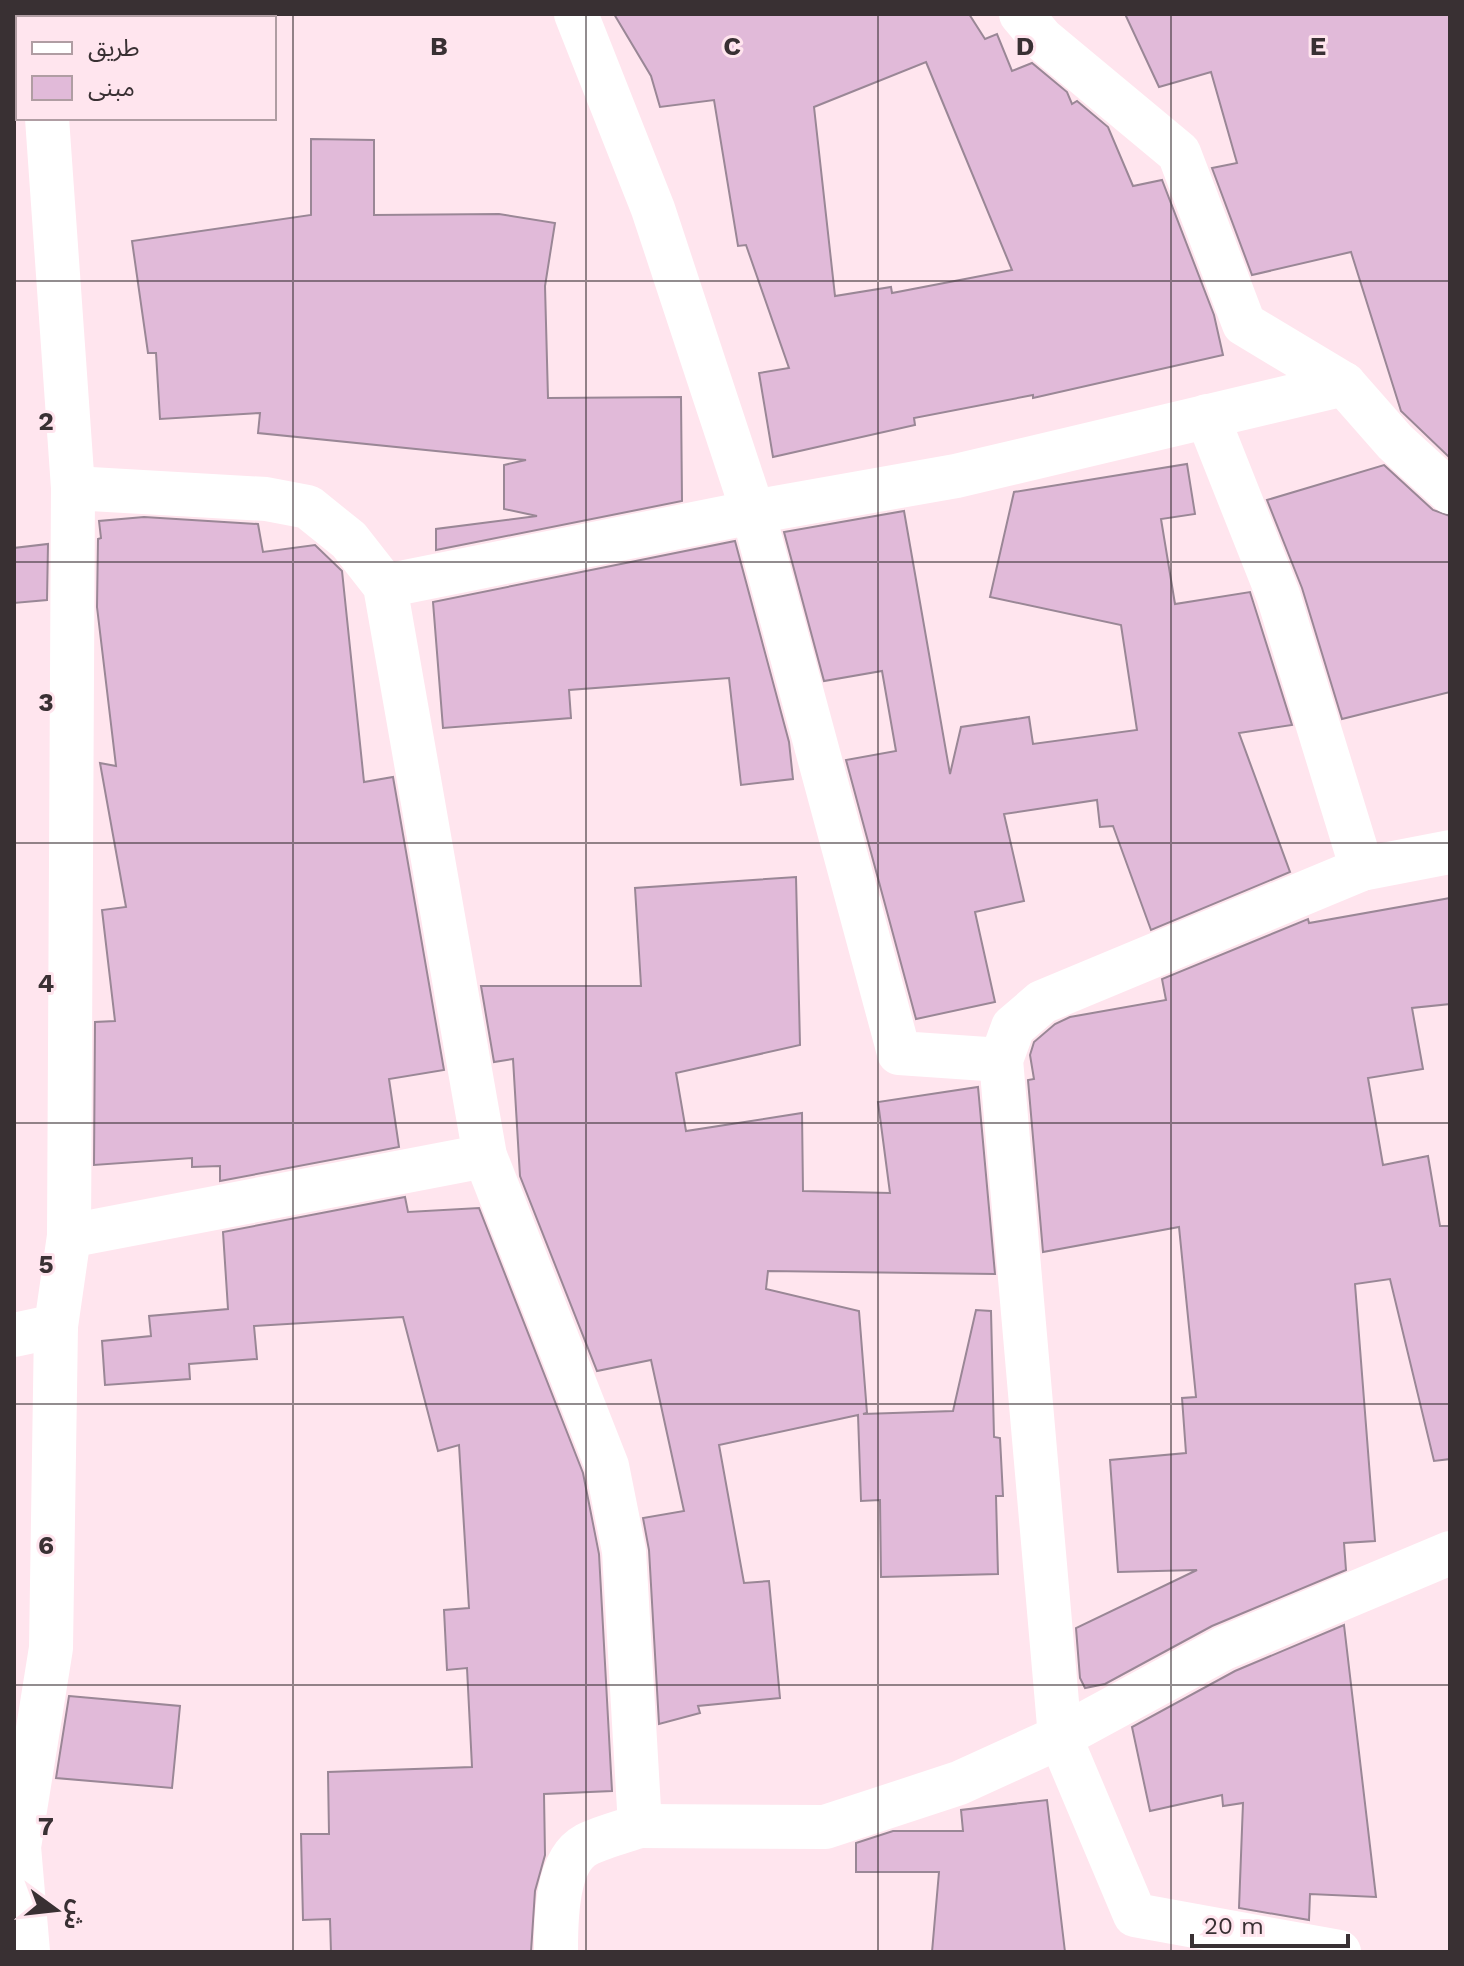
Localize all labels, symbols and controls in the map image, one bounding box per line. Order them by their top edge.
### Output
legend [16,16,276,120]
text: B [430,31,448,61]
text: C [723,31,741,61]
text: D [1016,31,1034,61]
text: E [1310,31,1326,61]
text: طريق [88,34,140,63]
text: مبنى [88,74,135,102]
text: 2 [38,406,54,436]
text: 3 [38,687,54,717]
text: 4 [38,968,55,998]
text: 5 [38,1249,54,1279]
text: 6 [38,1530,54,1560]
text: 7 [38,1811,54,1841]
north arrow [16,1870,96,1950]
text: ش [59,1897,91,1933]
scale bar [1192,1898,1348,1948]
text: 20 m [1204,1912,1264,1940]

